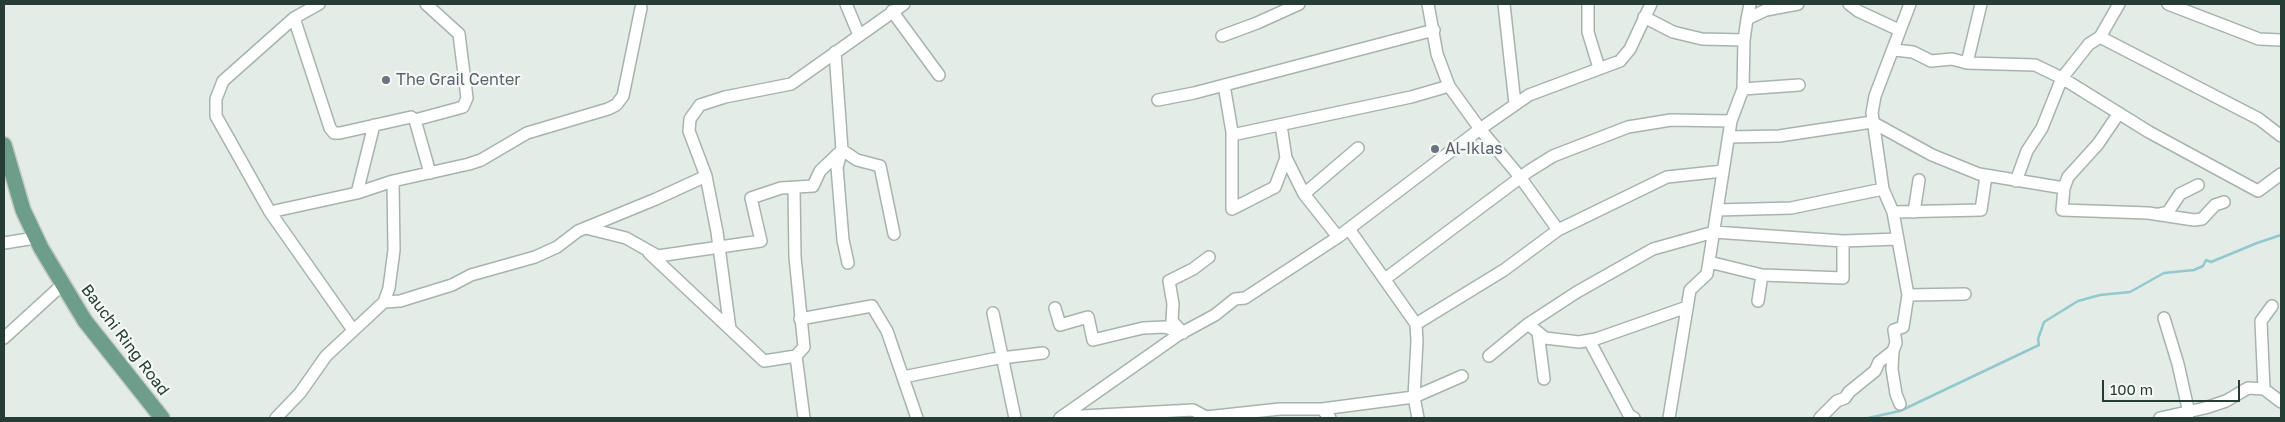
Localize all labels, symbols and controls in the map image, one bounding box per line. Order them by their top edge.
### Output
place label: The Grail Center [396,70,521,90]
marker: The Grail Center [380,74,392,86]
place label: Al-Iklas [1445,139,1503,159]
marker: Al-Iklas [1429,143,1441,155]
street label: Bauchi Ring Road [77,281,173,399]
scale bar [2105,370,2242,402]
text: 100 m [2110,380,2153,398]

